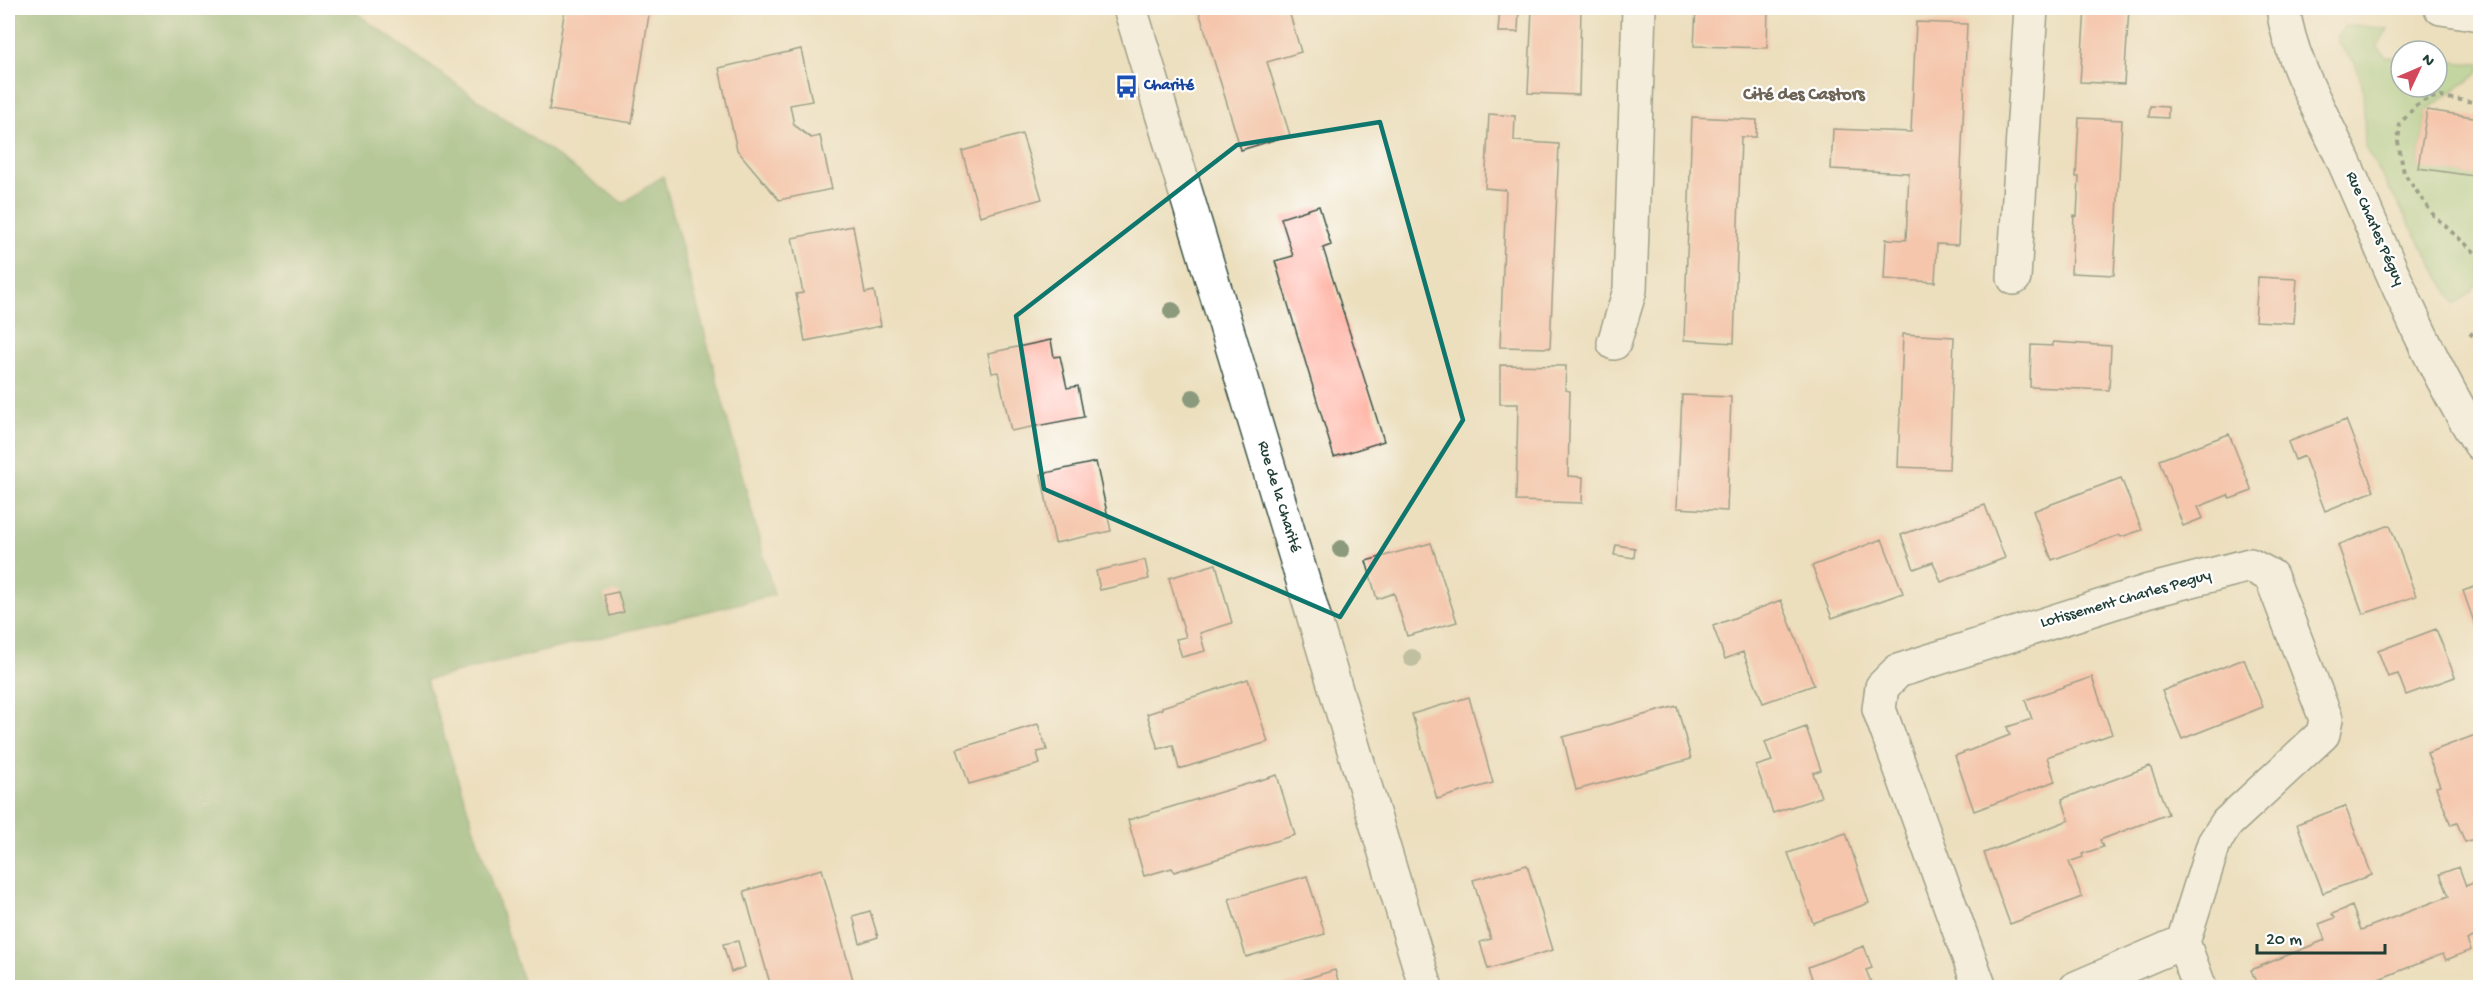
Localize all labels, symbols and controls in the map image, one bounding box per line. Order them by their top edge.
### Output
north arrow [2389,39,2449,99]
text: N [2417,51,2438,72]
bus stop icon: Charité [1113,73,1139,99]
place label: Charité [1143,77,1195,96]
district label: Cité des Castors [1742,85,1866,106]
street label: Rue Charles Péguy [2340,169,2408,289]
street label: Rue de la Charité [1252,439,1304,556]
street label: Lotissement Charles Peguy [2039,566,2214,633]
scale bar [2257,917,2384,955]
text: 20 m [2266,930,2302,951]

